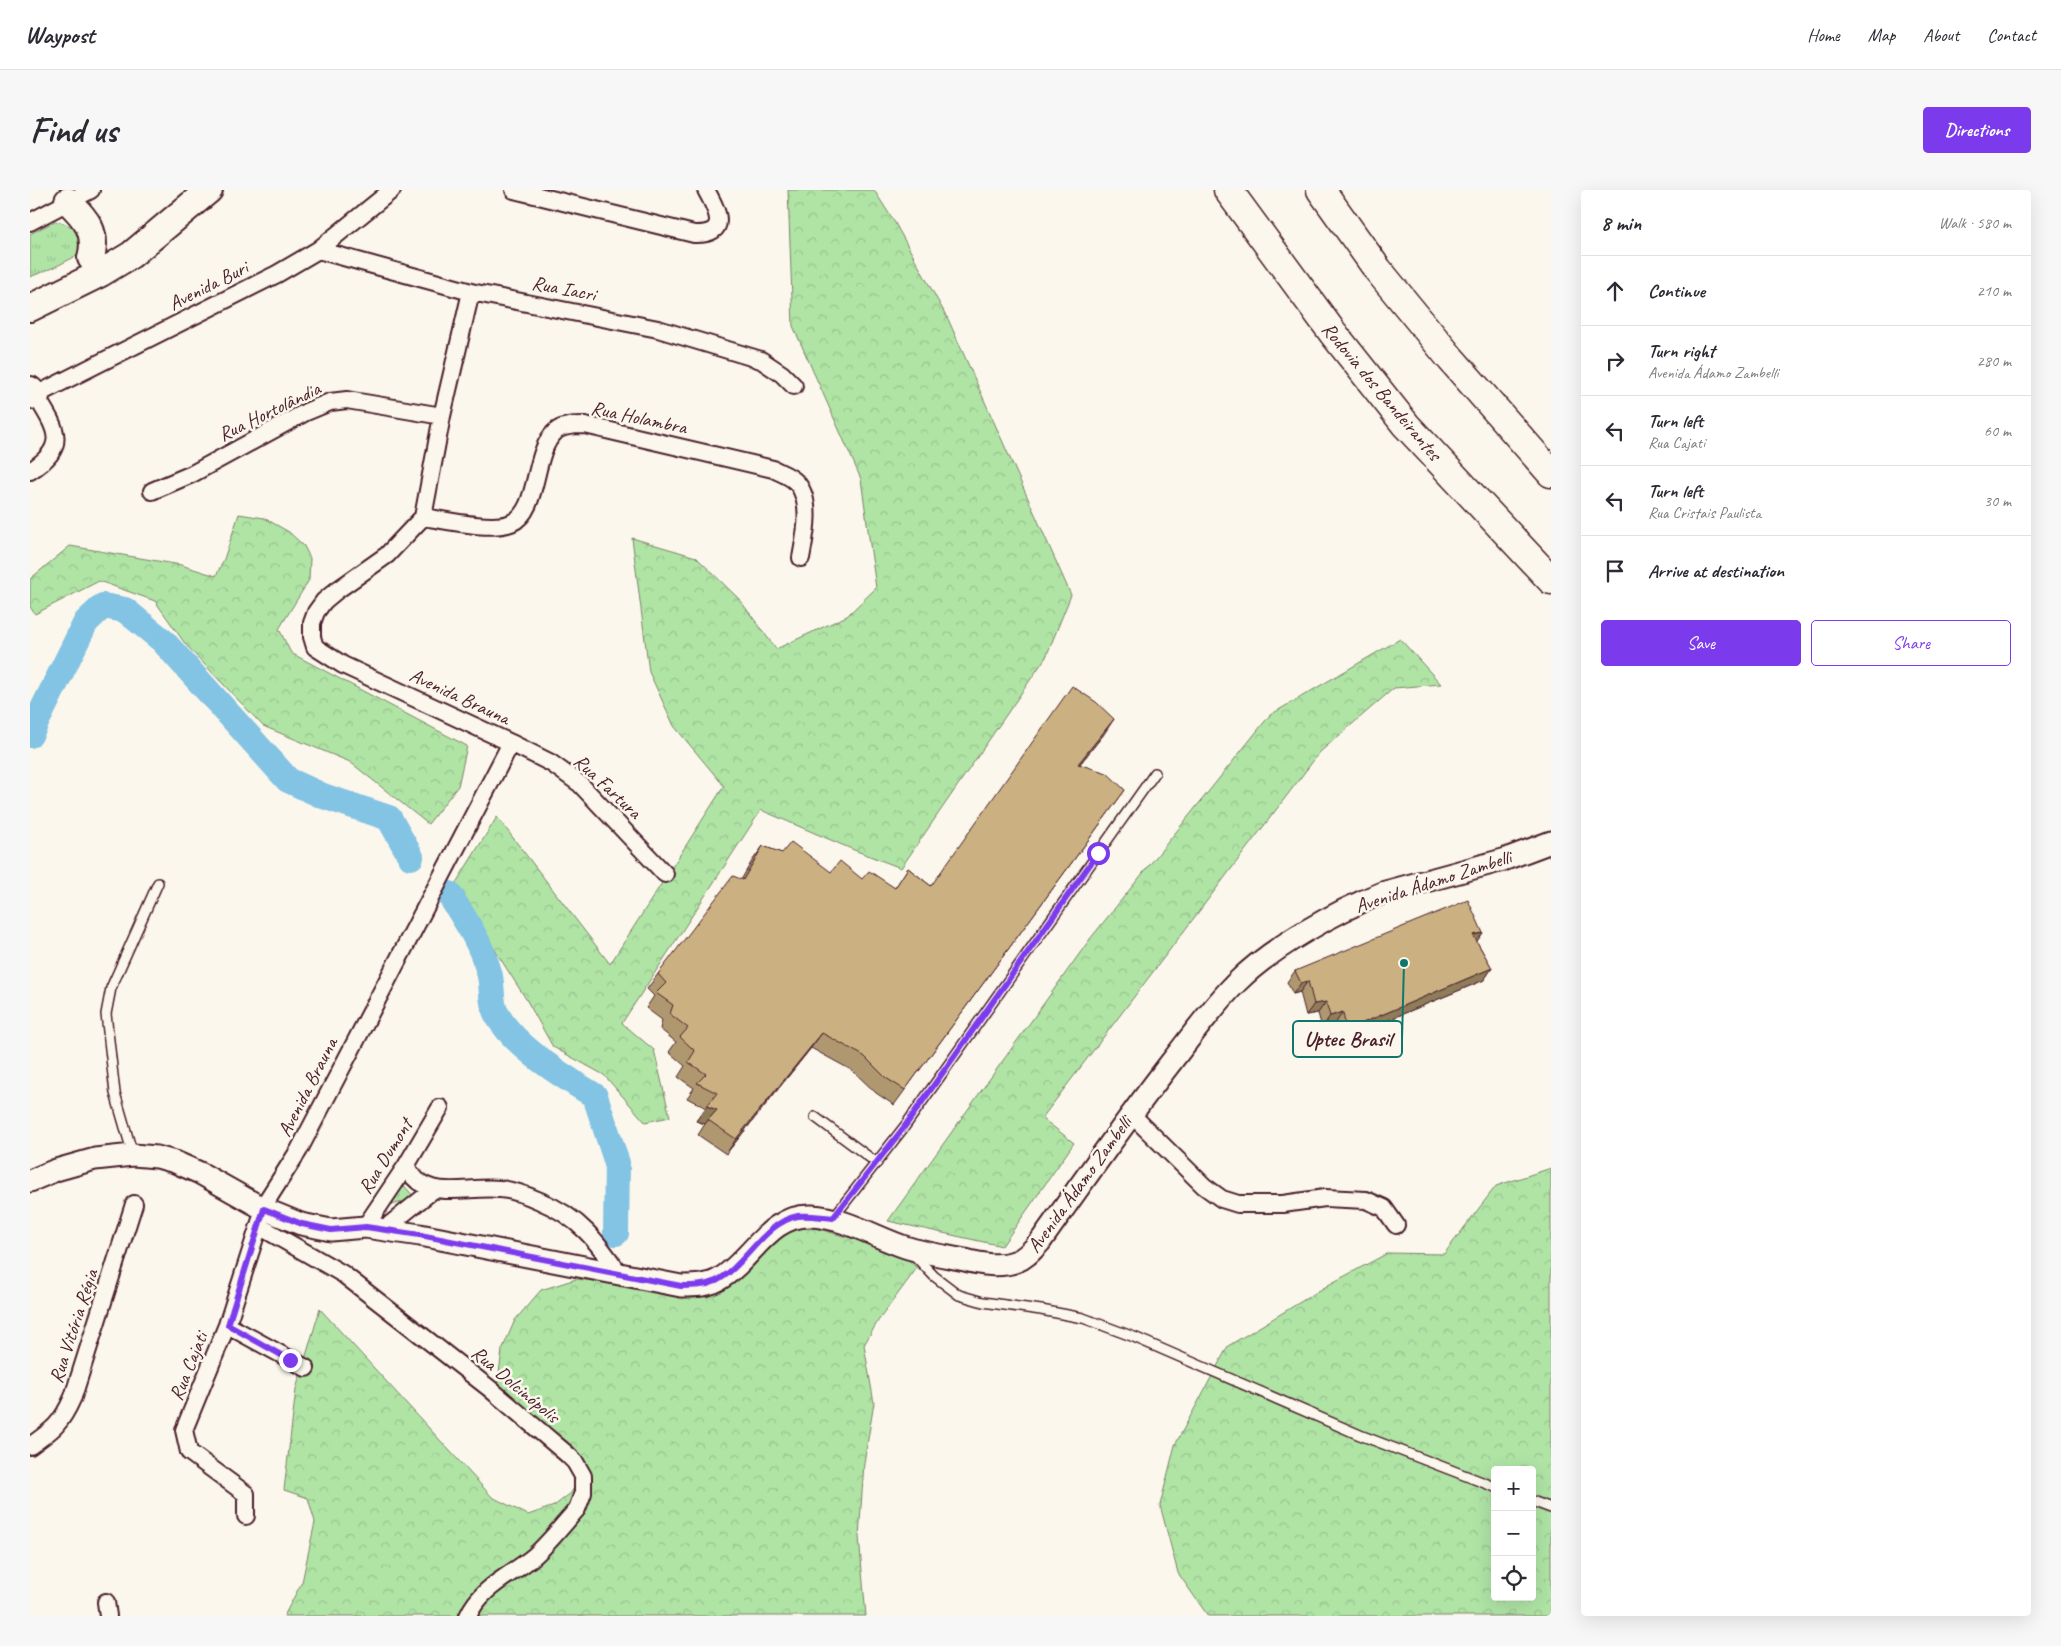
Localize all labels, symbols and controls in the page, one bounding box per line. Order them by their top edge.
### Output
text: Waypost [25,20,95,50]
text: Home [1807,24,1840,46]
text: Map [1868,24,1895,46]
text: About [1923,24,1959,46]
text: Contact [1987,24,2036,46]
button: Directions [1923,107,2031,153]
text: Find us [30,108,117,153]
text: 8 min [1601,210,1641,236]
text: Walk · 580 m [1939,213,2011,233]
street label: Avenida Buri [164,254,254,316]
street label: Rua Iacri [530,270,600,307]
icon: ahead [1601,277,1629,305]
text: Continue [1648,279,1705,303]
text: 210 m [1977,281,2011,301]
street label: Rodovia dos Bandeirantes [1316,317,1448,467]
text: Turn right [1648,339,1715,363]
icon: right [1601,347,1629,375]
text: 280 m [1977,351,2011,371]
text: Avenida Ádamo Zambelli [1648,363,1778,383]
street label: Rua Hortolândia [214,375,326,447]
street label: Rua Holambra [589,395,691,440]
text: Turn left [1648,409,1703,433]
icon: left [1601,417,1629,445]
text: 60 m [1984,421,2011,441]
text: Rua Cajati [1648,433,1705,453]
text: Turn left [1648,479,1703,503]
icon: left [1601,487,1629,515]
text: 30 m [1984,491,2011,511]
text: Rua Cristais Paulista [1648,503,1761,523]
icon: arrive [1601,557,1629,585]
text: Arrive at destination [1648,559,1784,583]
button: Save [1601,620,1801,666]
button: Share [1811,620,2011,666]
street label: Avenida Brauna [406,662,515,731]
street label: Rua Fartura [569,749,648,825]
route start [1087,842,1110,865]
street label: Avenida Ádamo Zambelli [1352,844,1517,919]
callout: Uptec Brasil [1293,1021,1402,1057]
text: Uptec Brasil [1304,1026,1396,1052]
street label: Avenida Brauna [272,1032,344,1141]
street label: Avenida Ádamo Zambelli [1021,1109,1139,1258]
street label: Rua Dumont [353,1111,420,1198]
street label: Rua Vitória Régia [43,1264,104,1386]
street label: Rua Cajati [163,1326,214,1404]
street label: Rua Dolcinópolis [466,1340,567,1430]
route end [279,1349,302,1372]
map controls [1491,1466,1536,1601]
button: + [1491,1466,1536,1511]
button: − [1491,1511,1536,1556]
button: locate [1491,1556,1536,1601]

